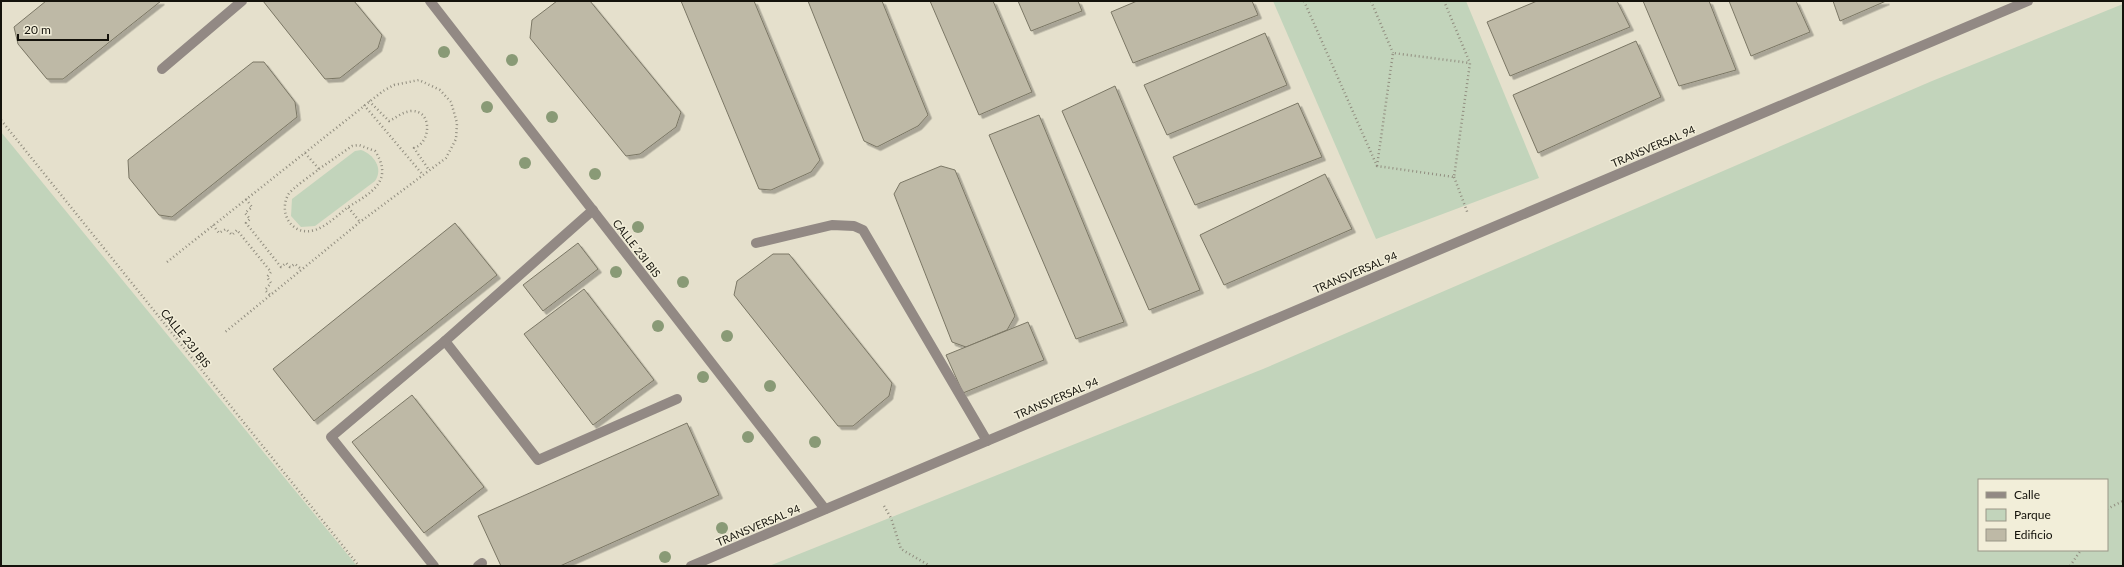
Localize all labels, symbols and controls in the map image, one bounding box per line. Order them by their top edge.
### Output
scale bar [18,16,108,42]
text: 20 m [24,22,51,37]
street label: TRANSVERSAL 94 [1609,122,1697,170]
street label: CALLE 23I BIS [610,216,664,280]
street label: TRANSVERSAL 94 [1311,248,1399,296]
street label: CALLE 23J BIS [158,306,214,370]
street label: TRANSVERSAL 94 [1012,374,1100,422]
legend [1978,479,2108,551]
text: Calle [2014,487,2040,502]
street label: TRANSVERSAL 94 [714,501,802,549]
text: Parque [2014,507,2051,522]
text: Edificio [2014,527,2053,542]

